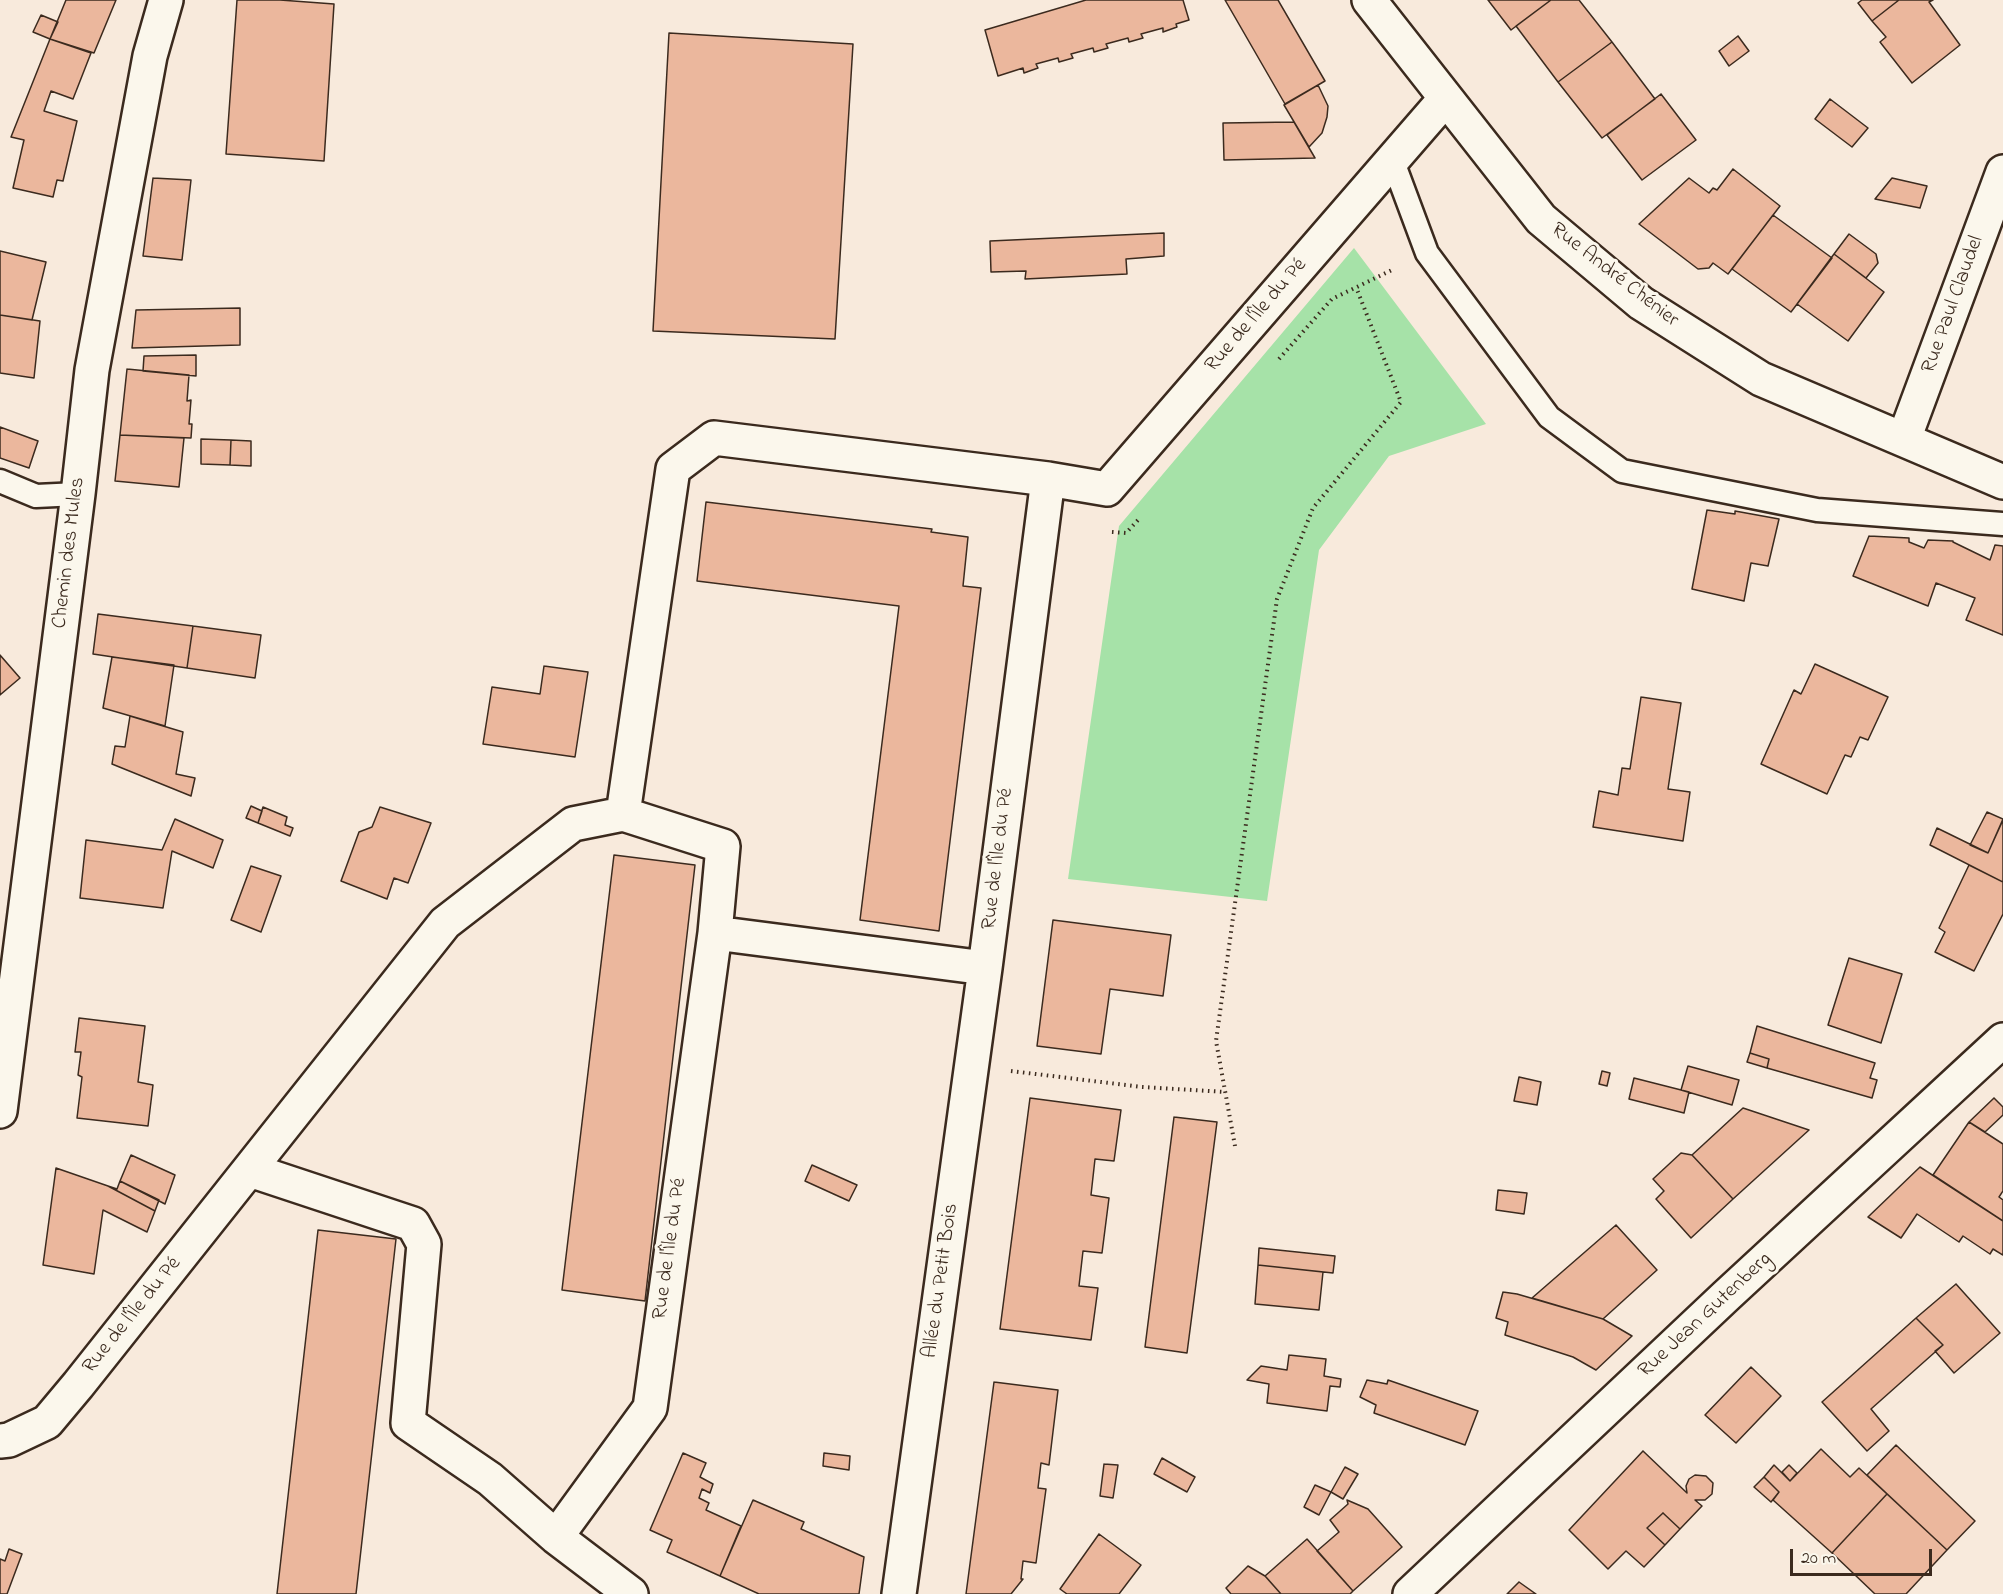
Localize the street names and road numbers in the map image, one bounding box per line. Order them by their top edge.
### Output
street label: Rue André Chénier [1545,218,1683,334]
street label: Rue Paul Claudel [1917,233,1991,377]
street label: Rue de l'Île du Pé [1201,254,1313,378]
street label: Chemin des Mules [48,476,92,630]
street label: Rue de l'Île du Pé [978,787,1020,931]
street label: Rue de l'Île du Pé [649,1177,693,1321]
street label: Allée du Petit Bois [919,1202,965,1360]
street label: Rue Jean Gutenberg [1634,1248,1778,1384]
street label: Rue de l'Île du Pé [78,1253,188,1379]

